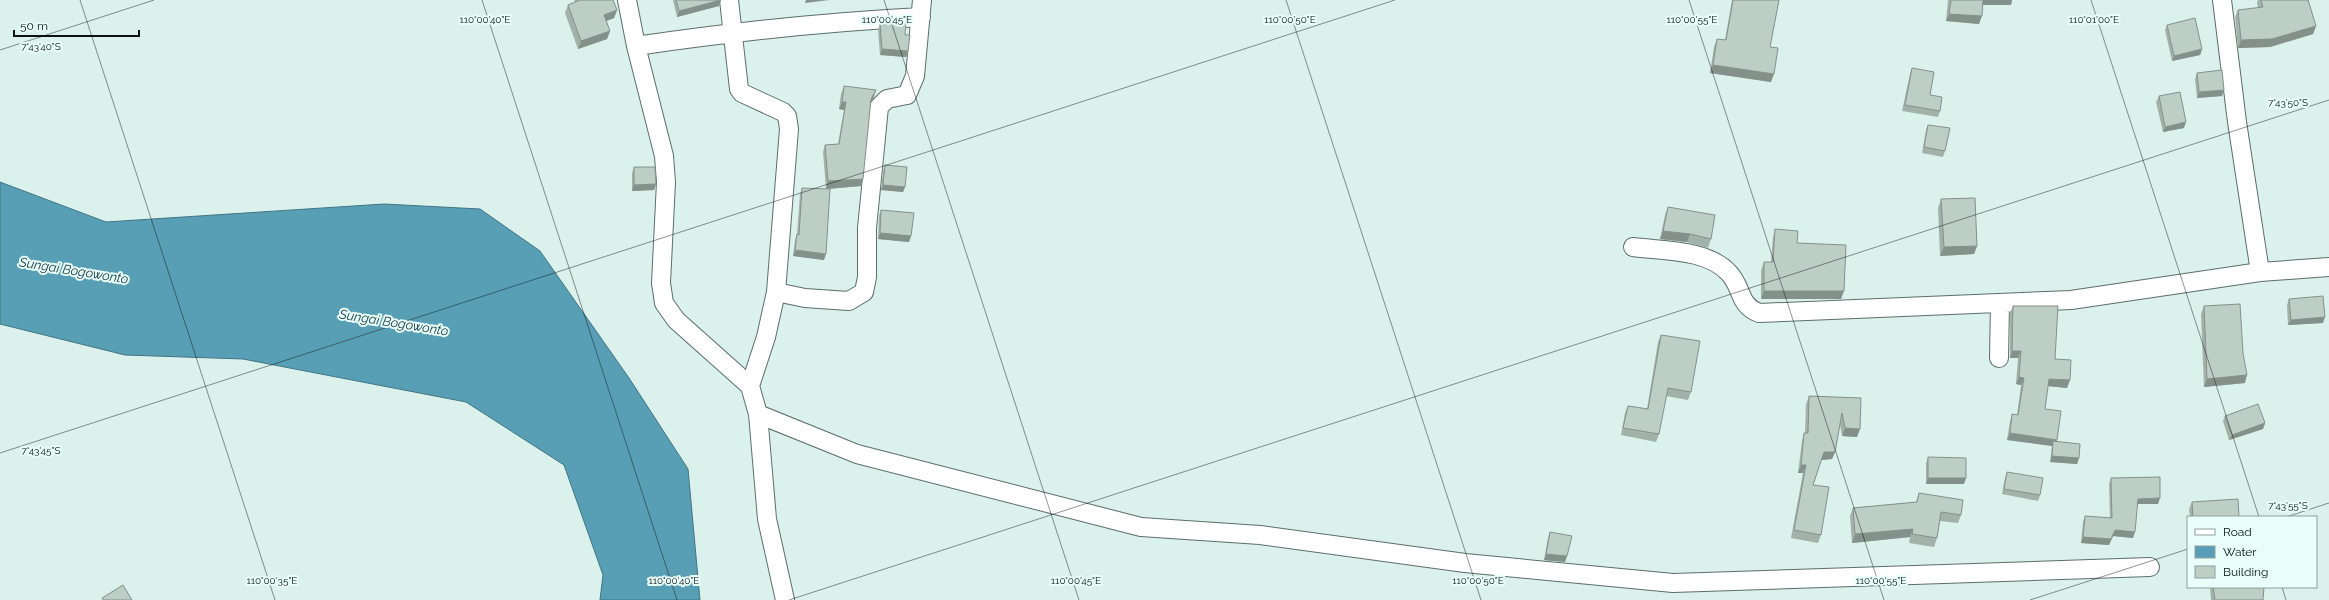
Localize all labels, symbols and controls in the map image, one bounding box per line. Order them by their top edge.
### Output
scale bar [14,12,139,38]
text: 110°00'40"E [460,14,510,25]
text: 110°00'45"E [862,14,912,25]
text: 110°00'50"E [1264,14,1316,25]
text: 110°00'55"E [1667,14,1717,25]
text: 110°01'00"E [2069,14,2119,25]
text: 50 m [20,19,48,33]
text: 7°43'40"S [21,41,61,52]
text: 7°43'50"S [2268,97,2308,108]
water label: Sungai Bogowonto [17,254,130,287]
water label: Sungai Bogowonto [337,306,450,339]
text: 7°43'45"S [22,445,61,456]
text: 7°43'55"S [2268,500,2308,511]
legend [2187,516,2317,588]
text: Road [2223,525,2252,539]
text: Water [2223,545,2257,559]
text: Building [2223,565,2269,579]
text: 110°00'35"E [247,575,297,586]
text: 110°00'40"E [649,575,699,586]
text: 110°00'45"E [1051,575,1101,586]
text: 110°00'50"E [1452,575,1504,586]
text: 110°00'55"E [1856,575,1906,586]

